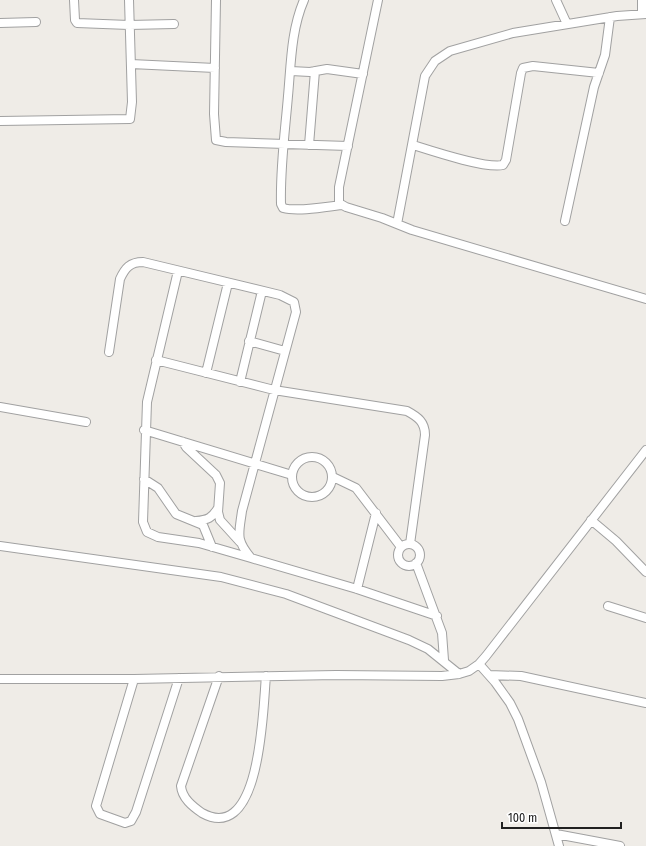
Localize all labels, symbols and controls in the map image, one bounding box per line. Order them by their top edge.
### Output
scale bar [502,804,621,830]
text: 100 m [508,811,537,825]

